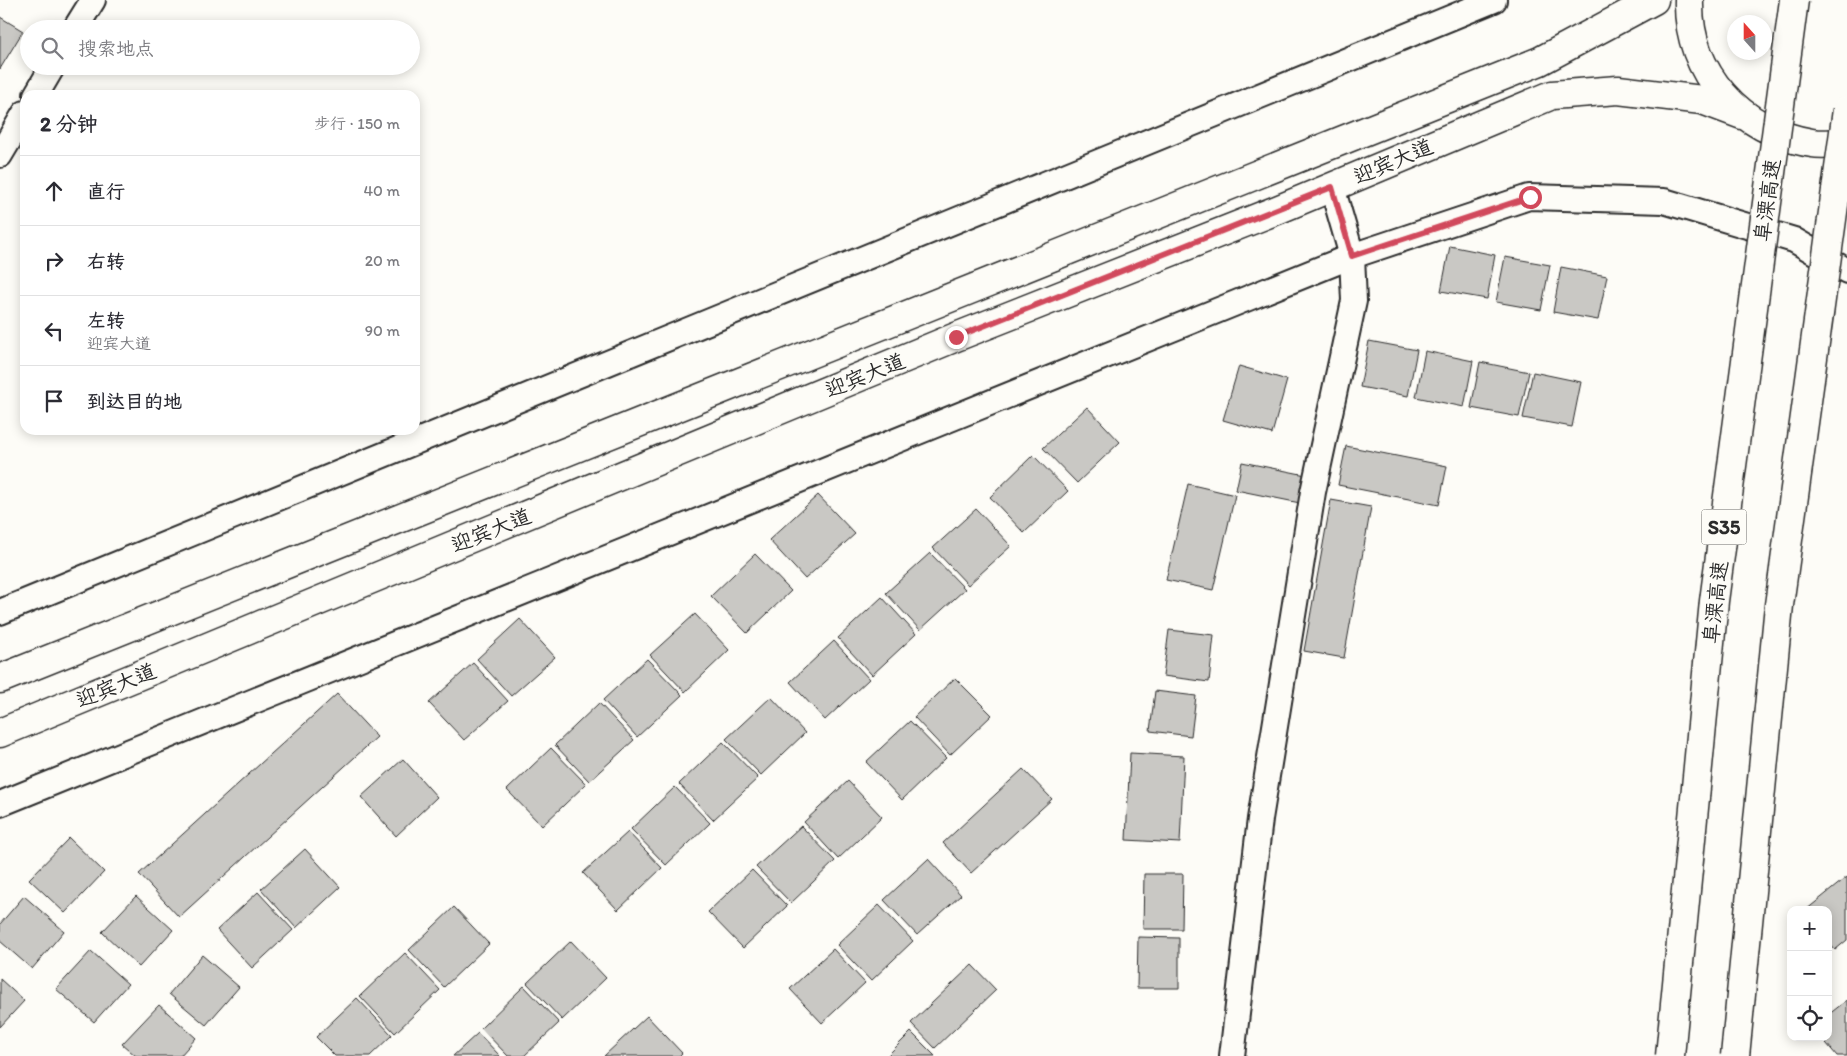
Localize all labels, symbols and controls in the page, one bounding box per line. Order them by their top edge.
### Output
north arrow [1727,15,1772,60]
search box [20,20,420,75]
icon: search [38,34,66,62]
text: 搜索地点 [78,37,154,60]
text: 2 分钟 [40,111,98,136]
text: 步行 · 150 m [314,114,400,133]
street label: 迎宾大道 [1349,133,1437,189]
street label: 阜溧高速 [1749,157,1785,243]
icon: ahead [40,177,68,205]
text: 直行 [87,180,125,203]
text: 40 m [363,181,400,200]
route start [1519,186,1542,209]
icon: right [40,247,68,275]
text: 右转 [87,250,125,273]
text: 20 m [365,251,400,270]
text: 左转 [87,309,125,332]
icon: left [40,317,68,345]
text: 90 m [365,321,400,340]
route end [945,326,968,349]
text: 迎宾大道 [87,334,151,353]
street label: 迎宾大道 [821,348,909,402]
icon: arrive [40,387,68,415]
text: 到达目的地 [87,390,182,413]
street label: 迎宾大道 [447,503,535,557]
road number: S35 [1702,510,1746,544]
street label: 阜溧高速 [1697,559,1733,645]
street label: 迎宾大道 [72,658,160,712]
map controls [1787,906,1832,1041]
button: + [1787,906,1832,951]
button: − [1787,951,1832,996]
button: locate [1787,996,1832,1041]

